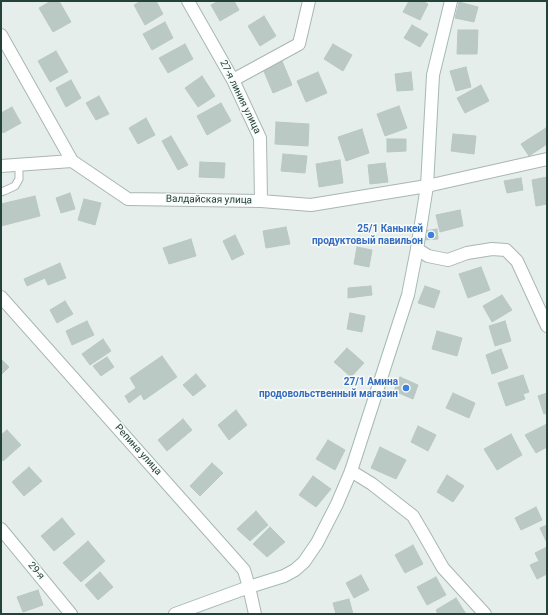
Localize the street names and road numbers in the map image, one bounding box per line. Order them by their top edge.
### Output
street label: 27-я линия улица [217,58,263,136]
street label: Валдайская улица [166,193,252,207]
street label: Репина улица [112,422,164,478]
street label: 29-я [25,560,47,582]

